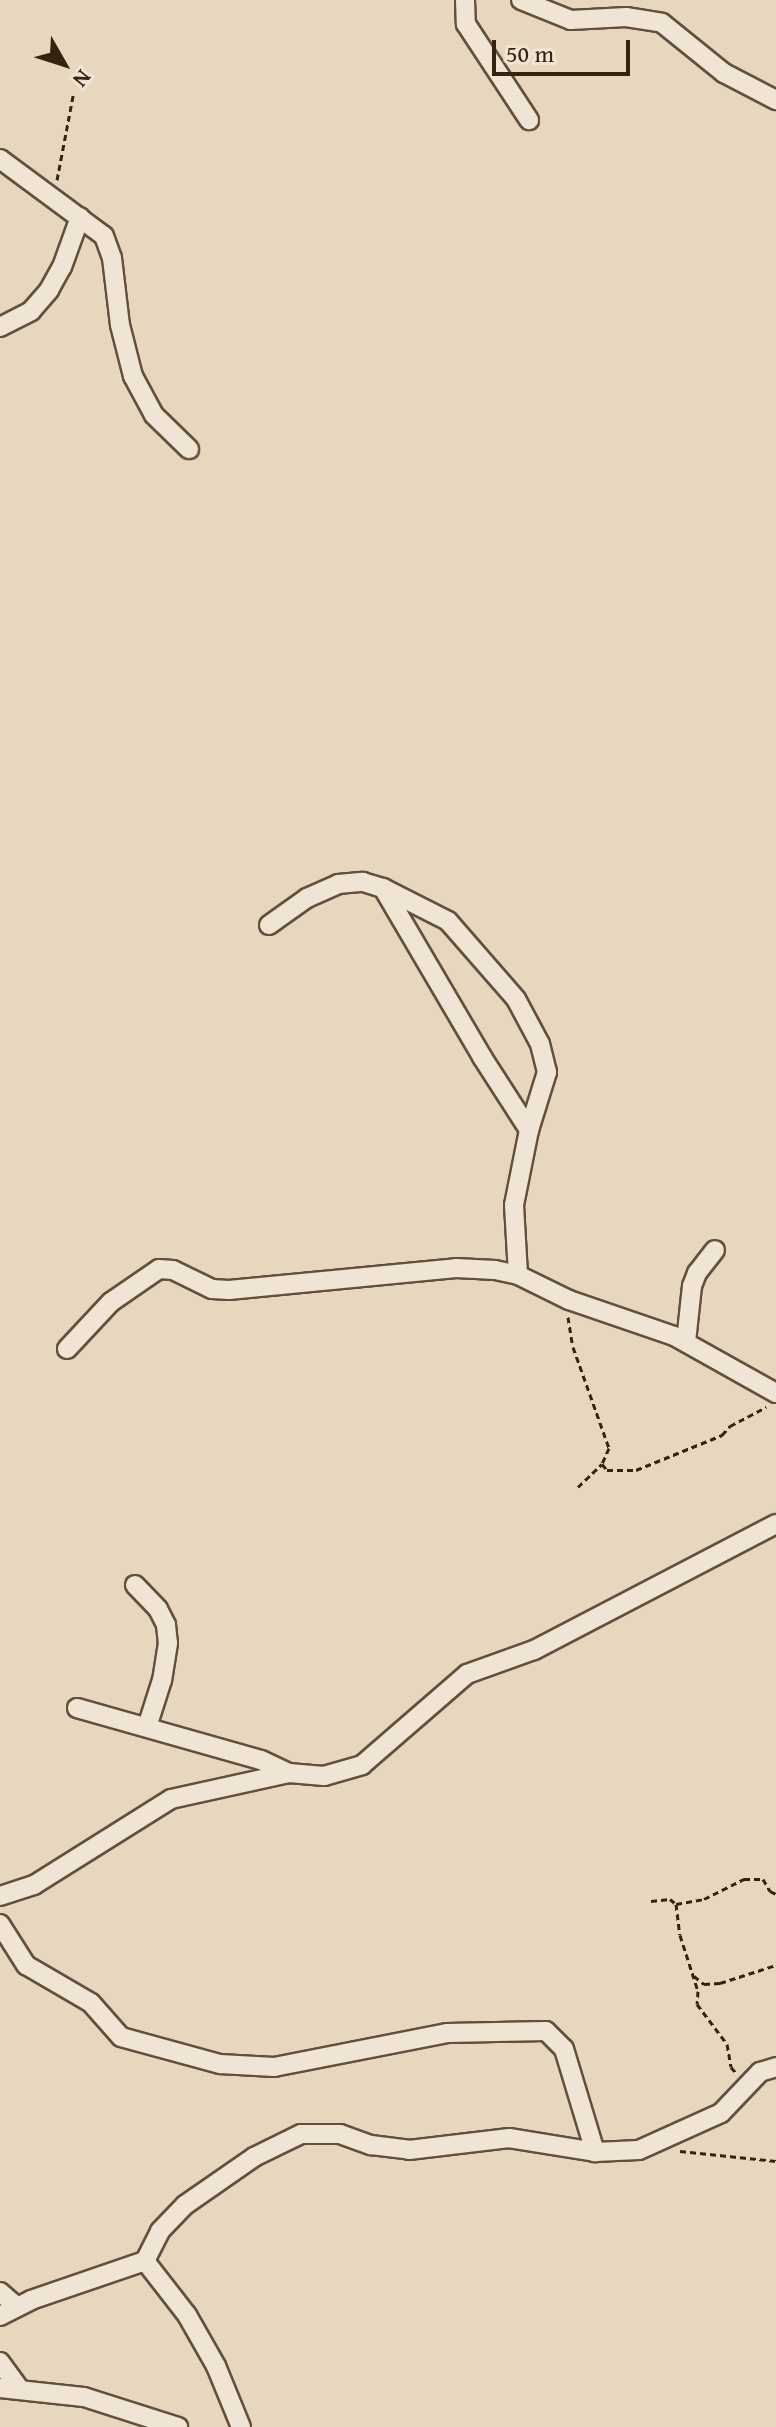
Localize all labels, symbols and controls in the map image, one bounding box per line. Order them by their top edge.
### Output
north arrow [24,24,104,104]
scale bar [496,24,634,74]
text: 50 m [506,36,554,71]
text: N [66,63,100,95]

